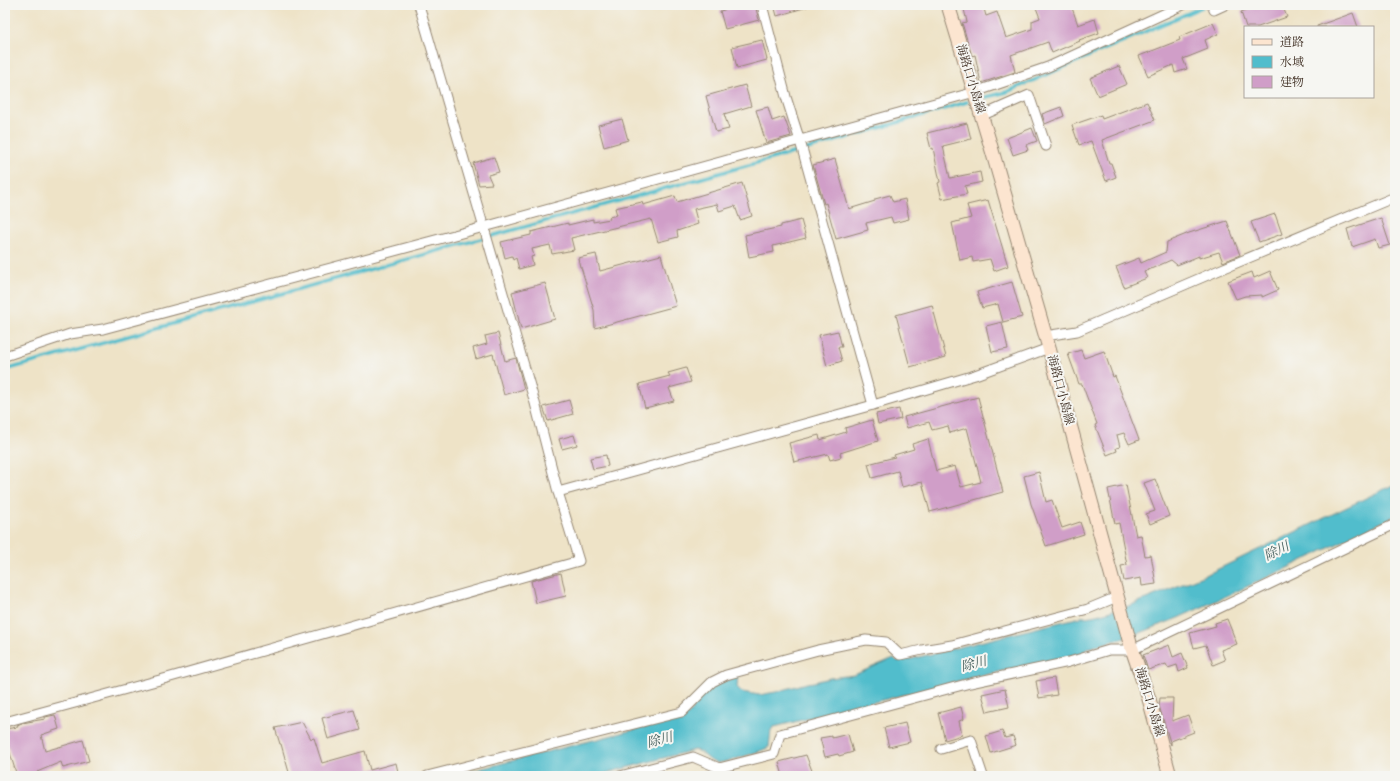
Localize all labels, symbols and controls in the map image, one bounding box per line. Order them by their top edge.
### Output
legend [1244,26,1374,98]
text: 道路 [1280,34,1304,52]
street label: 海路口小島線 [951,42,989,116]
text: 水域 [1280,54,1304,72]
text: 建物 [1280,74,1304,92]
street label: 海路口小島線 [1042,353,1078,427]
water label: 除川 [1261,537,1294,566]
water label: 除川 [959,652,991,677]
street label: 海路口小島線 [1130,665,1168,739]
water label: 除川 [645,728,677,753]

